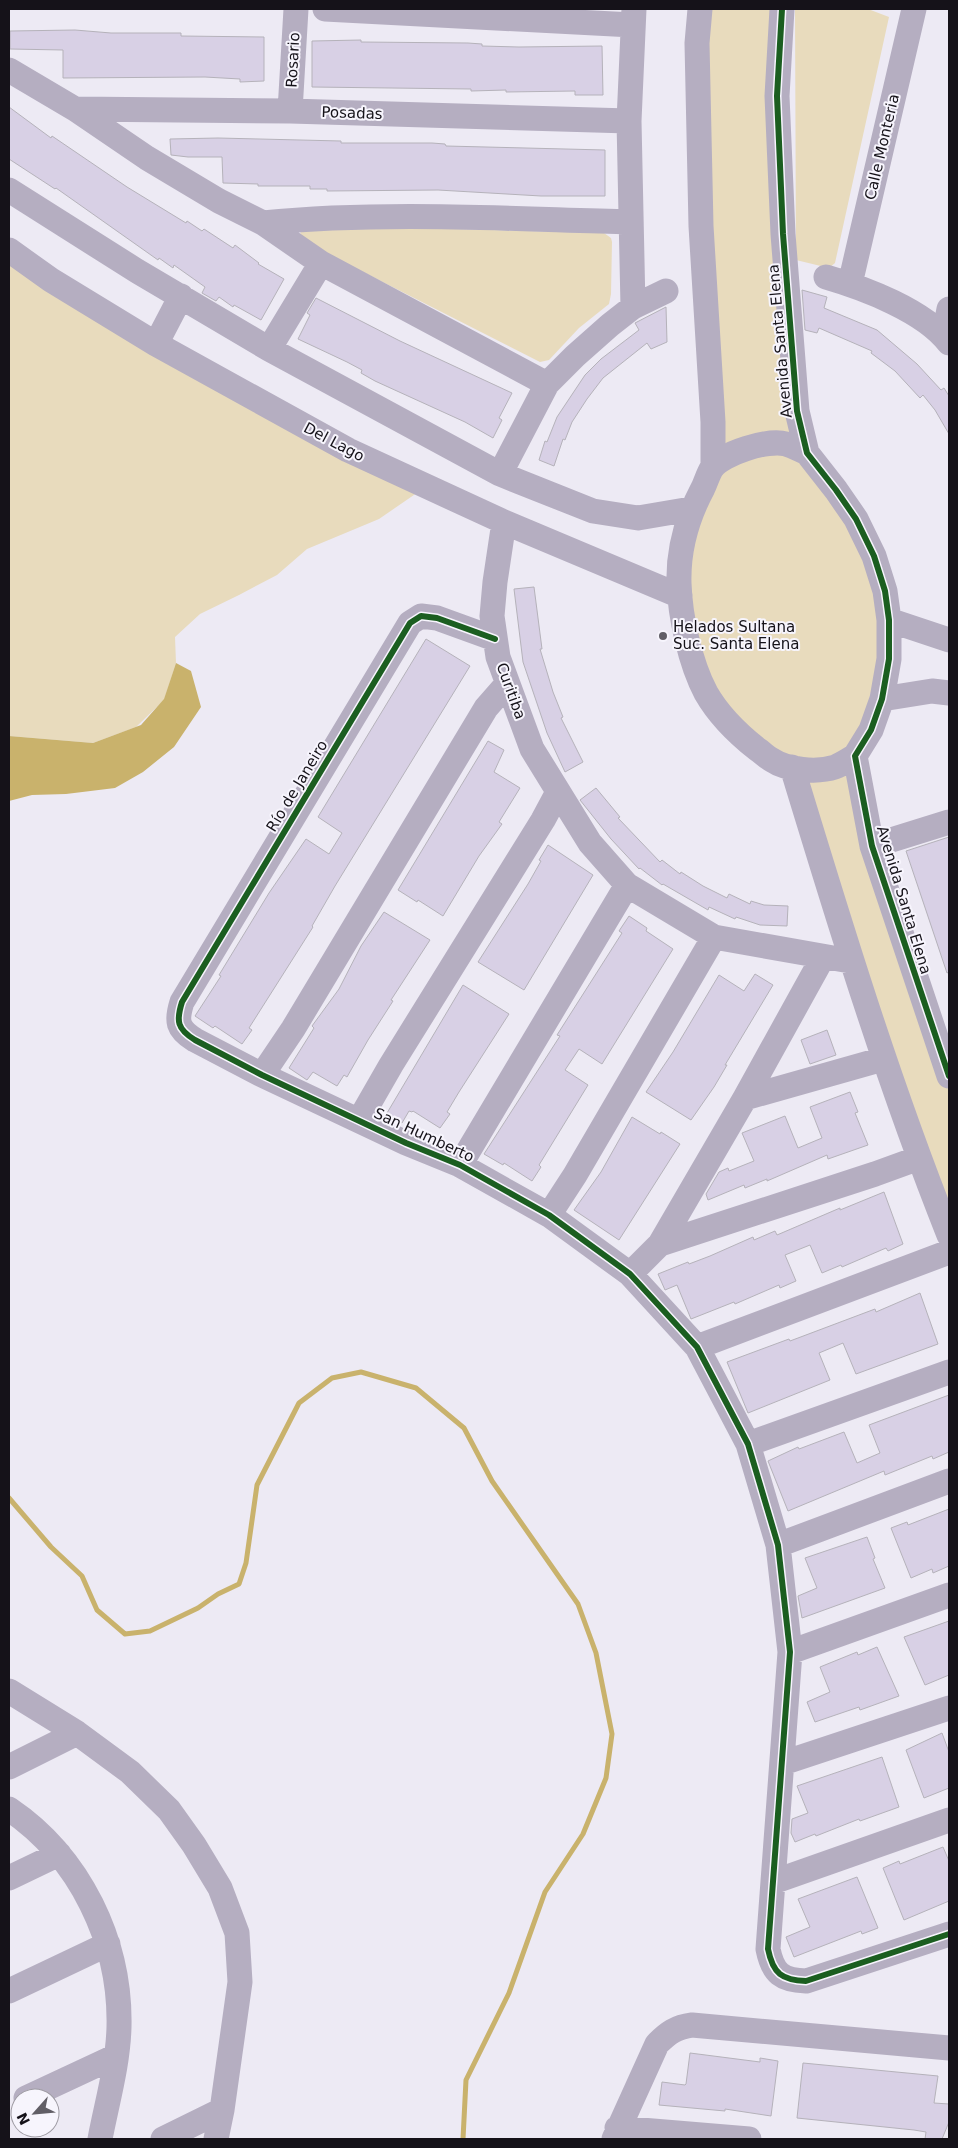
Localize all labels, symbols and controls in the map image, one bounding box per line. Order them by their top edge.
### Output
street label: Rosario [283,32,303,88]
street label: Calle Monteria [861,92,903,202]
street label: Posadas [321,103,383,123]
street label: Avenida Santa Elena [764,263,796,419]
street label: Del Lago [301,419,367,465]
place label: Helados Sultana Suc. Santa Elena [673,618,799,653]
marker: Helados Sultana Suc. Santa Elena [657,630,669,642]
street label: Curitiba [492,660,530,722]
street label: Río de Janeiro [263,737,331,835]
street label: Avenida Santa Elena [873,824,935,976]
street label: San Humberto [371,1104,477,1166]
north arrow [10,2088,60,2138]
text: N [14,2110,33,2128]

